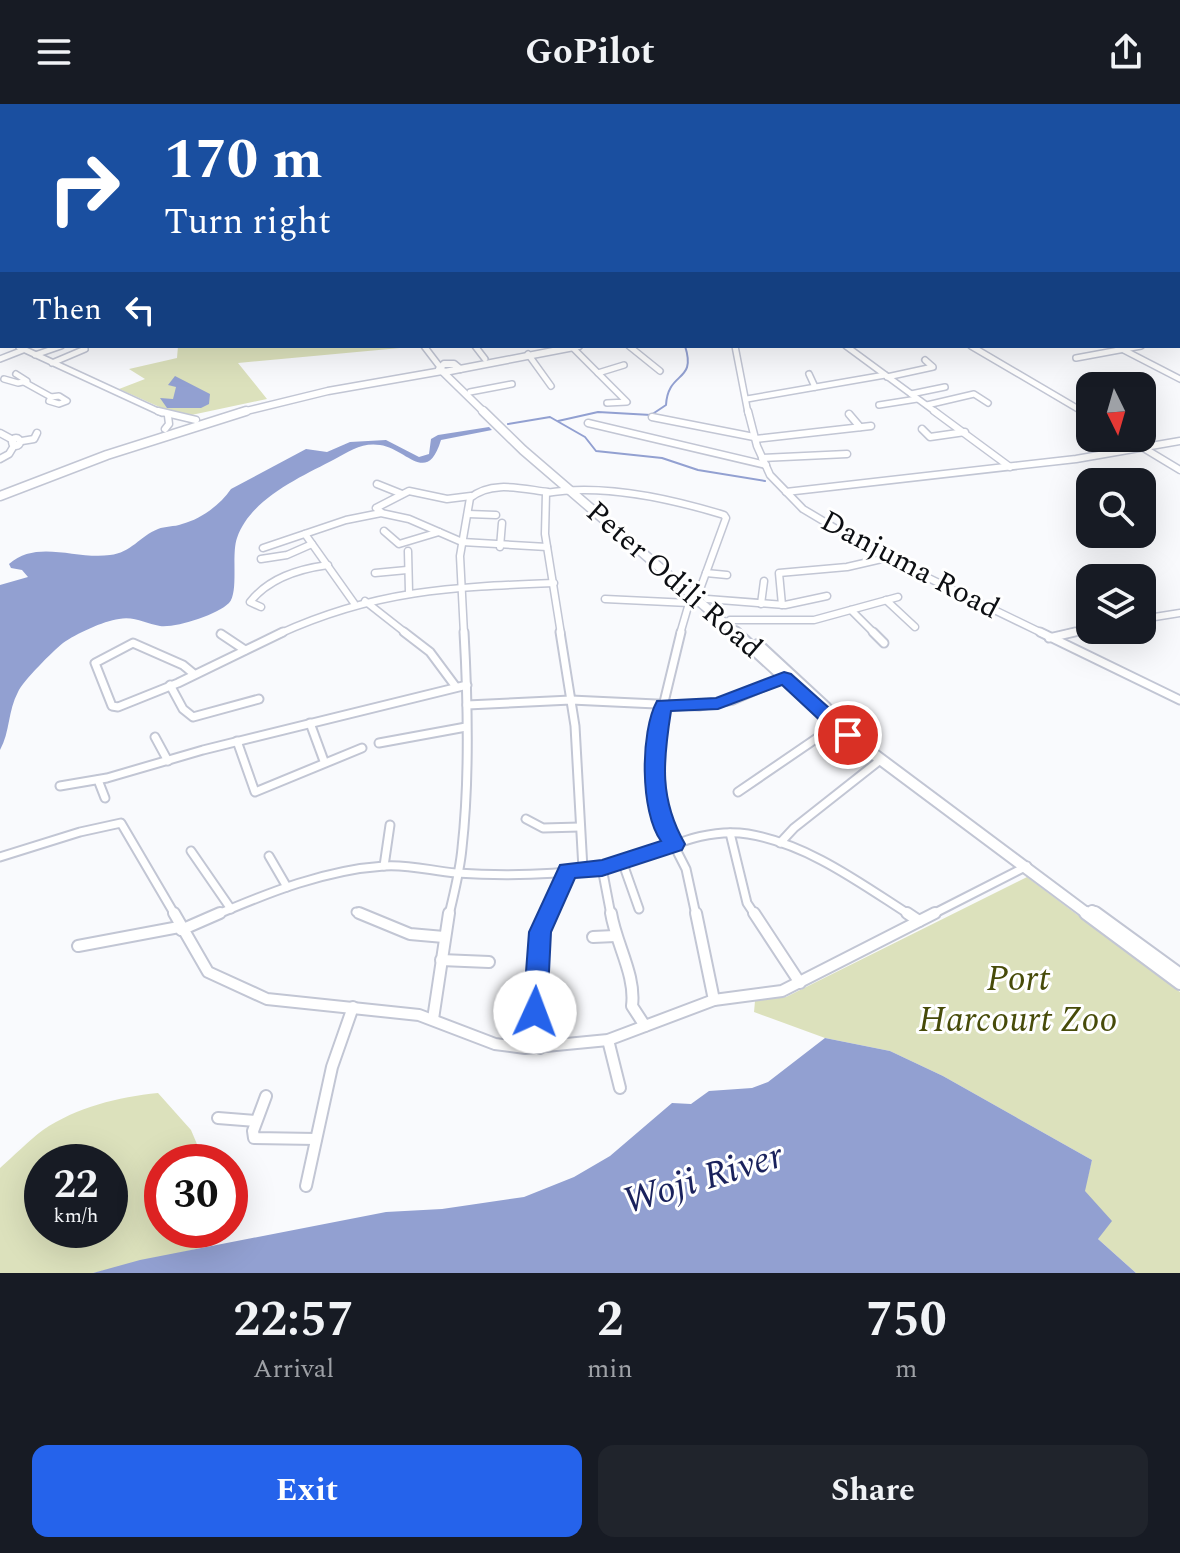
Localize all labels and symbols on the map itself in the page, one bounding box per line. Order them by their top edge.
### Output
north arrow [1076,372,1156,452]
street label: Peter Odili Road [575,490,773,670]
street label: Danjuma Road [812,498,1008,632]
pin [814,701,882,769]
park label: Port Harcourt Zoo [919,952,1117,1048]
position arrow [493,970,577,1054]
water label: Woji River [616,1127,791,1231]
speed limit sign: 30 [144,1144,248,1248]

